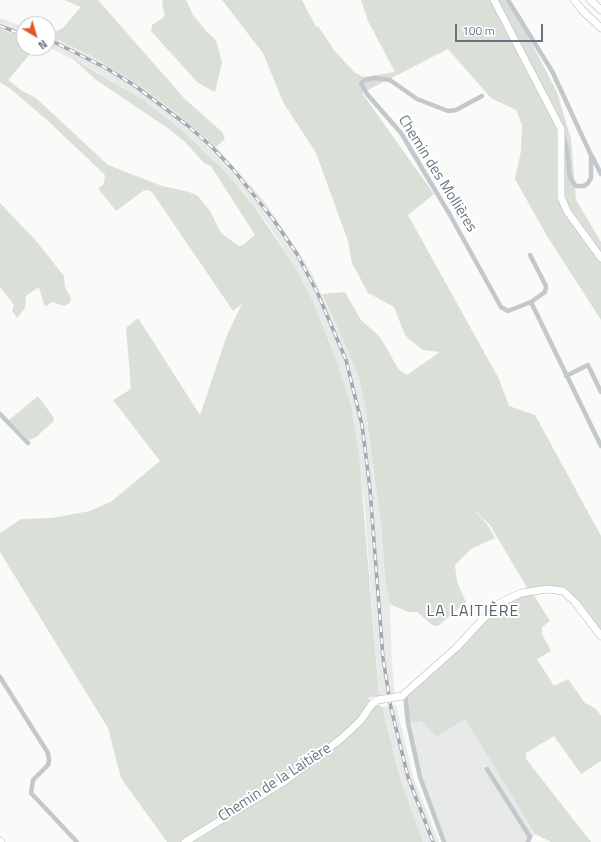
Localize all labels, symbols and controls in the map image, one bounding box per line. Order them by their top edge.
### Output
north arrow [16,16,56,56]
scale bar [457,16,545,42]
text: 100 m [462,21,495,40]
text: N [35,36,51,53]
street label: Chemin des Mollières [394,112,480,236]
district label: LA LAITIÈRE [427,602,519,622]
street label: Chemin de la Laitière [215,740,335,826]

